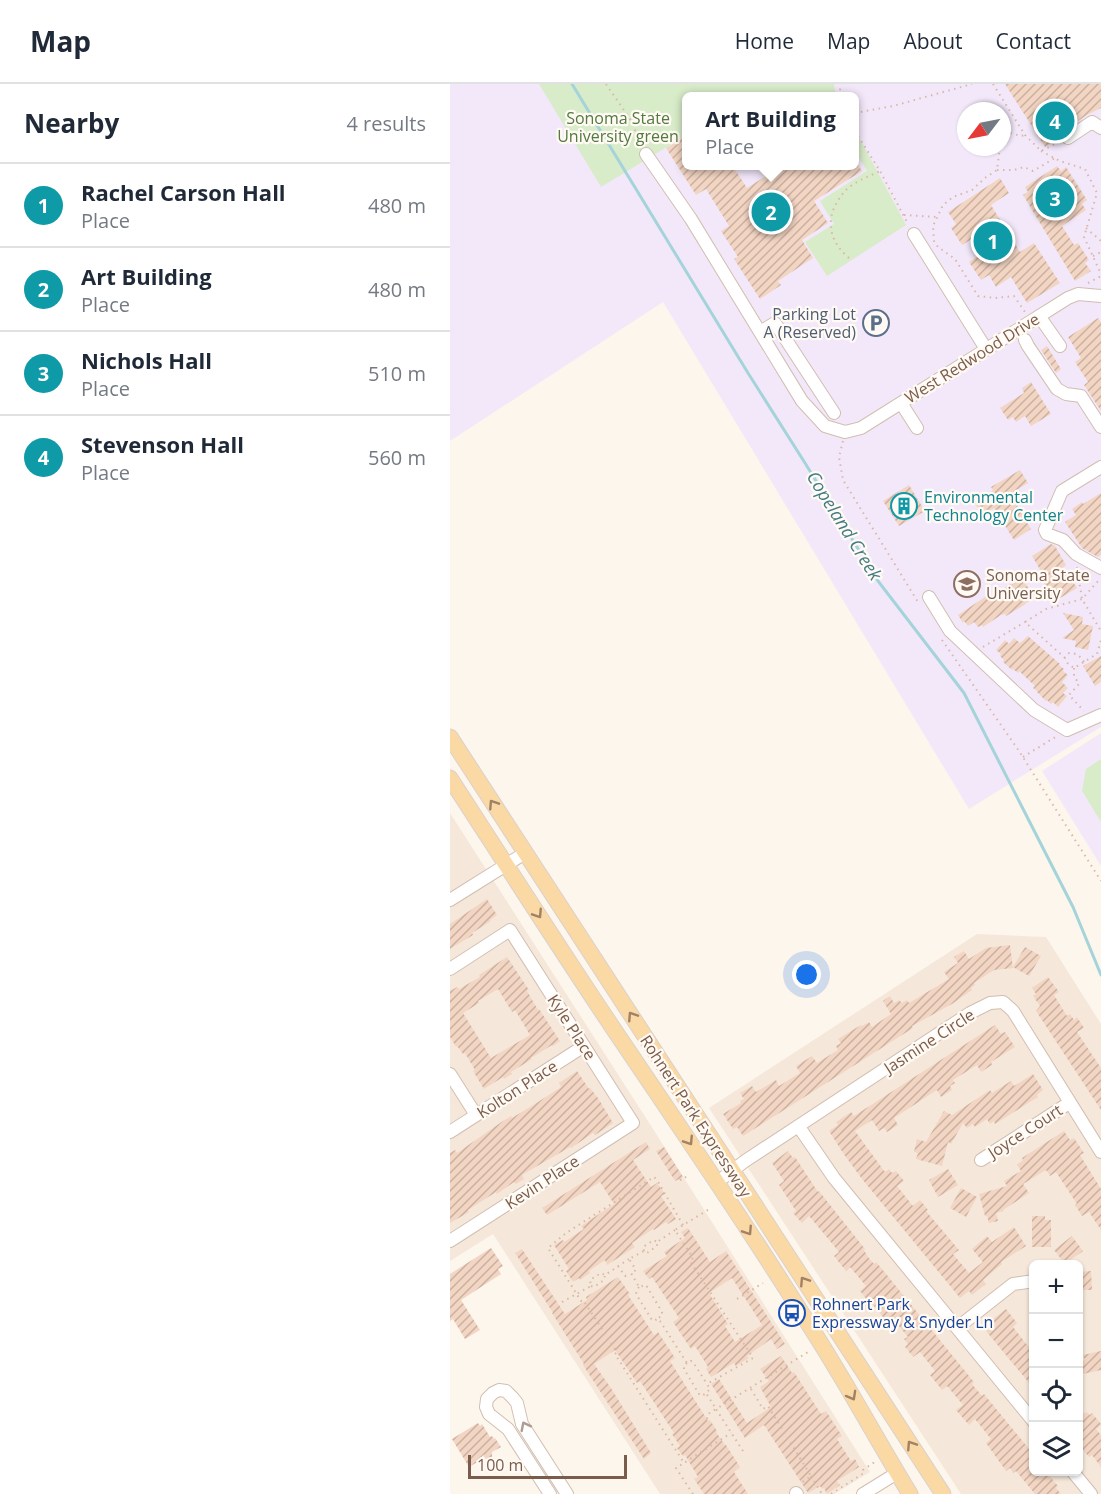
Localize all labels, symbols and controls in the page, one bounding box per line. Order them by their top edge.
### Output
text: Map [30,22,91,60]
text: Home [735,27,794,55]
text: Map [827,27,870,55]
text: About [903,27,963,55]
text: Contact [996,27,1071,55]
popup [682,92,859,170]
pin: 4 [1036,99,1074,144]
north arrow [957,102,1011,156]
text: Art Building [705,103,836,133]
text: Nearby [24,105,119,141]
park label: Sonoma State University green [557,107,679,147]
text: 4 results [346,110,426,137]
text: Place [705,133,754,160]
pin: 3 [1036,176,1074,220]
text: Rachel Carson Hall [81,177,286,207]
pin: 2 [752,190,790,234]
text: 1 [38,192,49,219]
text: 480 m [368,192,426,219]
text: Place [81,207,130,234]
pin: 1 [974,218,1012,264]
text: Art Building [81,261,212,291]
text: 2 [38,276,49,303]
text: 480 m [368,276,426,303]
text: Place [81,291,130,318]
place label: Parking Lot A (Reserved) [764,303,856,343]
parking icon: Parking Lot A (Reserved) [861,308,891,338]
street label: West Redwood Drive [901,308,1043,408]
text: Nichols Hall [81,345,212,375]
text: 3 [38,360,49,387]
text: 510 m [368,360,426,387]
text: Place [81,375,130,402]
text: Stevenson Hall [81,429,244,459]
text: 4 [38,444,49,471]
text: 560 m [368,444,426,471]
text: Place [81,459,130,486]
water label: Copeland Creek [802,466,889,586]
place label: Environmental Technology Center [924,486,1064,526]
building icon: Environmental Technology Center [889,491,919,521]
place label: Sonoma State University [986,564,1090,604]
school or university icon: Sonoma State University [952,569,982,599]
one-way arrow [489,800,501,810]
one-way arrow [531,907,542,918]
your location [792,960,821,989]
street label: Kyle Place [543,990,601,1064]
street label: Jasmine Circle [878,1003,979,1080]
one-way arrow [628,1012,639,1023]
street label: Rohnert Park Expressway [635,1031,757,1202]
street label: Kolton Place [472,1055,562,1123]
street label: Joyce Court [982,1099,1067,1164]
one-way arrow [682,1134,693,1145]
street label: Kevin Place [501,1150,583,1214]
one-way arrow [741,1225,753,1235]
map controls [1029,1260,1083,1476]
button: + [1029,1260,1083,1314]
one-way arrow [801,1277,812,1288]
place label: Rohnert Park Expressway & Snyder Ln [812,1293,993,1333]
bus stop icon: Rohnert Park Expressway & Snyder Ln [777,1298,807,1328]
button: − [1029,1314,1083,1368]
button: locate [1029,1368,1083,1422]
one-way arrow [845,1390,857,1400]
one-way arrow [521,1422,532,1433]
button: layers [1029,1422,1083,1476]
one-way arrow [906,1441,918,1451]
scale bar [468,1452,627,1480]
text: 100 m [477,1454,523,1476]

